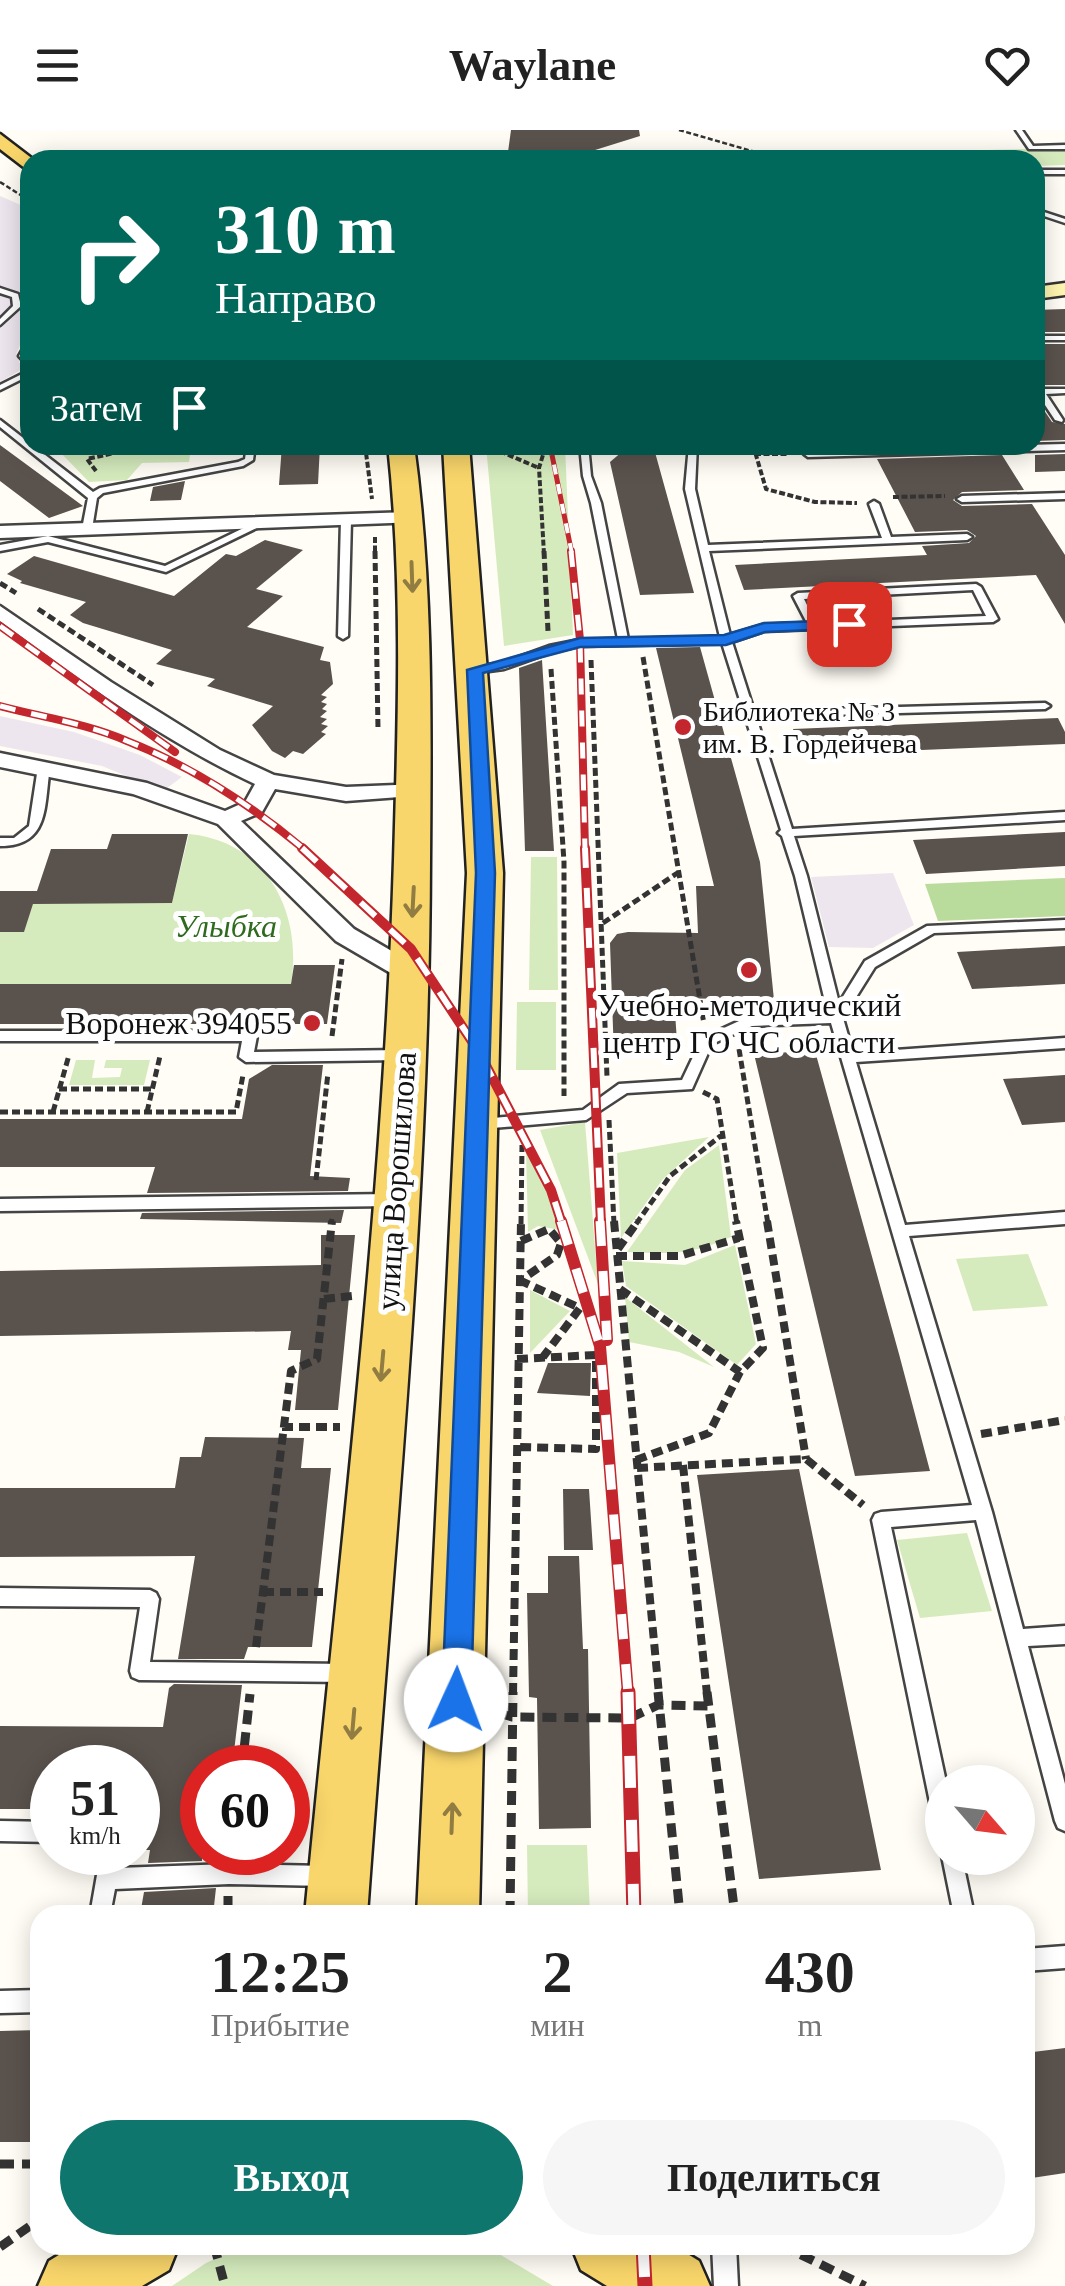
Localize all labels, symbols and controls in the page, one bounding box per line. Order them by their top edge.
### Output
icon: menu [30,38,85,93]
icon: heart [980,38,1035,93]
text: Waylane [449,40,616,90]
icon: right [50,190,180,320]
text: 310 m [215,191,396,268]
text: Направо [215,273,377,323]
icon: arrive [162,380,217,435]
text: Затем [50,387,142,429]
one-way arrow [403,560,422,592]
pin [807,582,892,667]
icon: arrive [822,597,877,652]
place label: Библиотека № 3 им. В. Гордейчева [703,696,918,759]
marker: Библиотека № 3 им. В. Гордейчева [672,716,694,738]
one-way arrow [403,885,422,917]
park label: Улыбка [175,908,277,944]
marker: Учебно-методический центр ГО ЧС области [738,959,760,981]
place label: Учебно-методический центр ГО ЧС области [597,987,901,1060]
place label: Воронеж 394055 [65,1005,292,1041]
marker: Воронеж 394055 [301,1012,323,1034]
street label: улица Ворошилова [369,1051,423,1311]
one-way arrow [373,1349,392,1381]
position arrow [404,1648,508,1752]
one-way arrow [343,1708,362,1740]
speed limit sign: 60 [180,1745,310,1875]
north arrow [925,1765,1035,1875]
map controls [925,1765,1035,1875]
text: 51 [70,1770,120,1826]
one-way arrow [443,1802,462,1834]
text: km/h [69,1822,121,1849]
text: 12:25 [210,1939,350,2005]
text: 2 [542,1939,572,2005]
text: 430 [765,1939,855,2005]
text: Прибытие [210,2007,350,2043]
text: мин [530,2007,585,2043]
text: m [797,2007,822,2043]
button: Выход [60,2120,523,2235]
button: Поделиться [543,2120,1005,2235]

